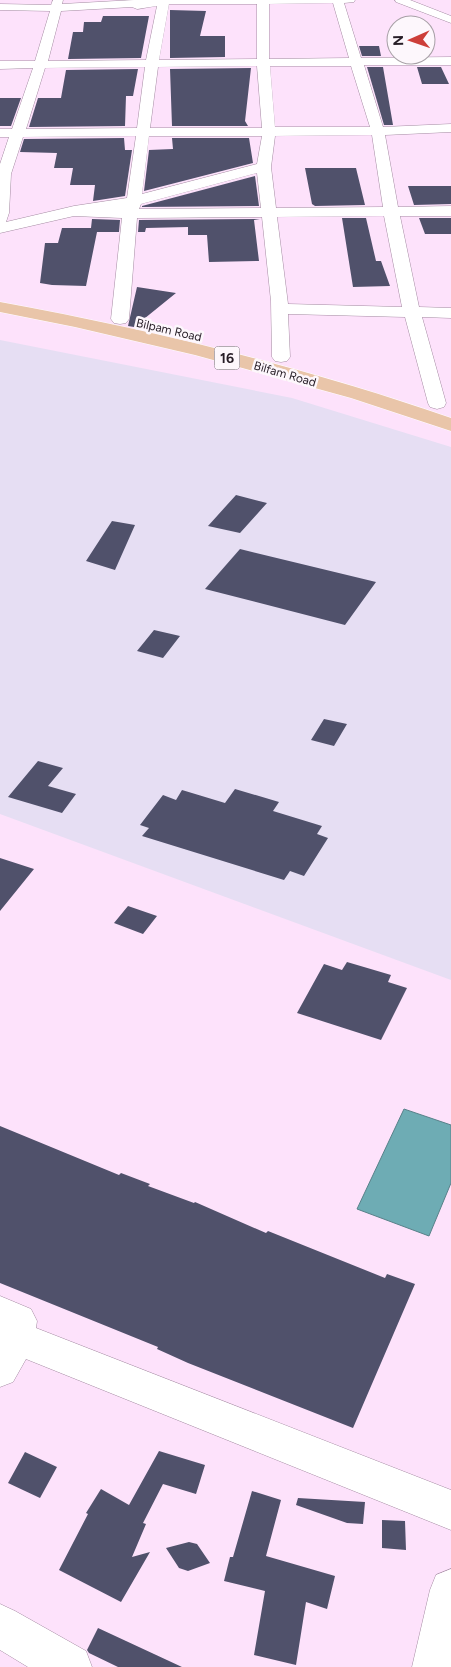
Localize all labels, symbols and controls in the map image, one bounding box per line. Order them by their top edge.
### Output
north arrow [386,15,436,65]
text: N [390,35,407,46]
street label: Bilpam Road [135,316,203,344]
road number: 16 [214,346,240,369]
street label: Bilfam Road [252,358,318,390]

